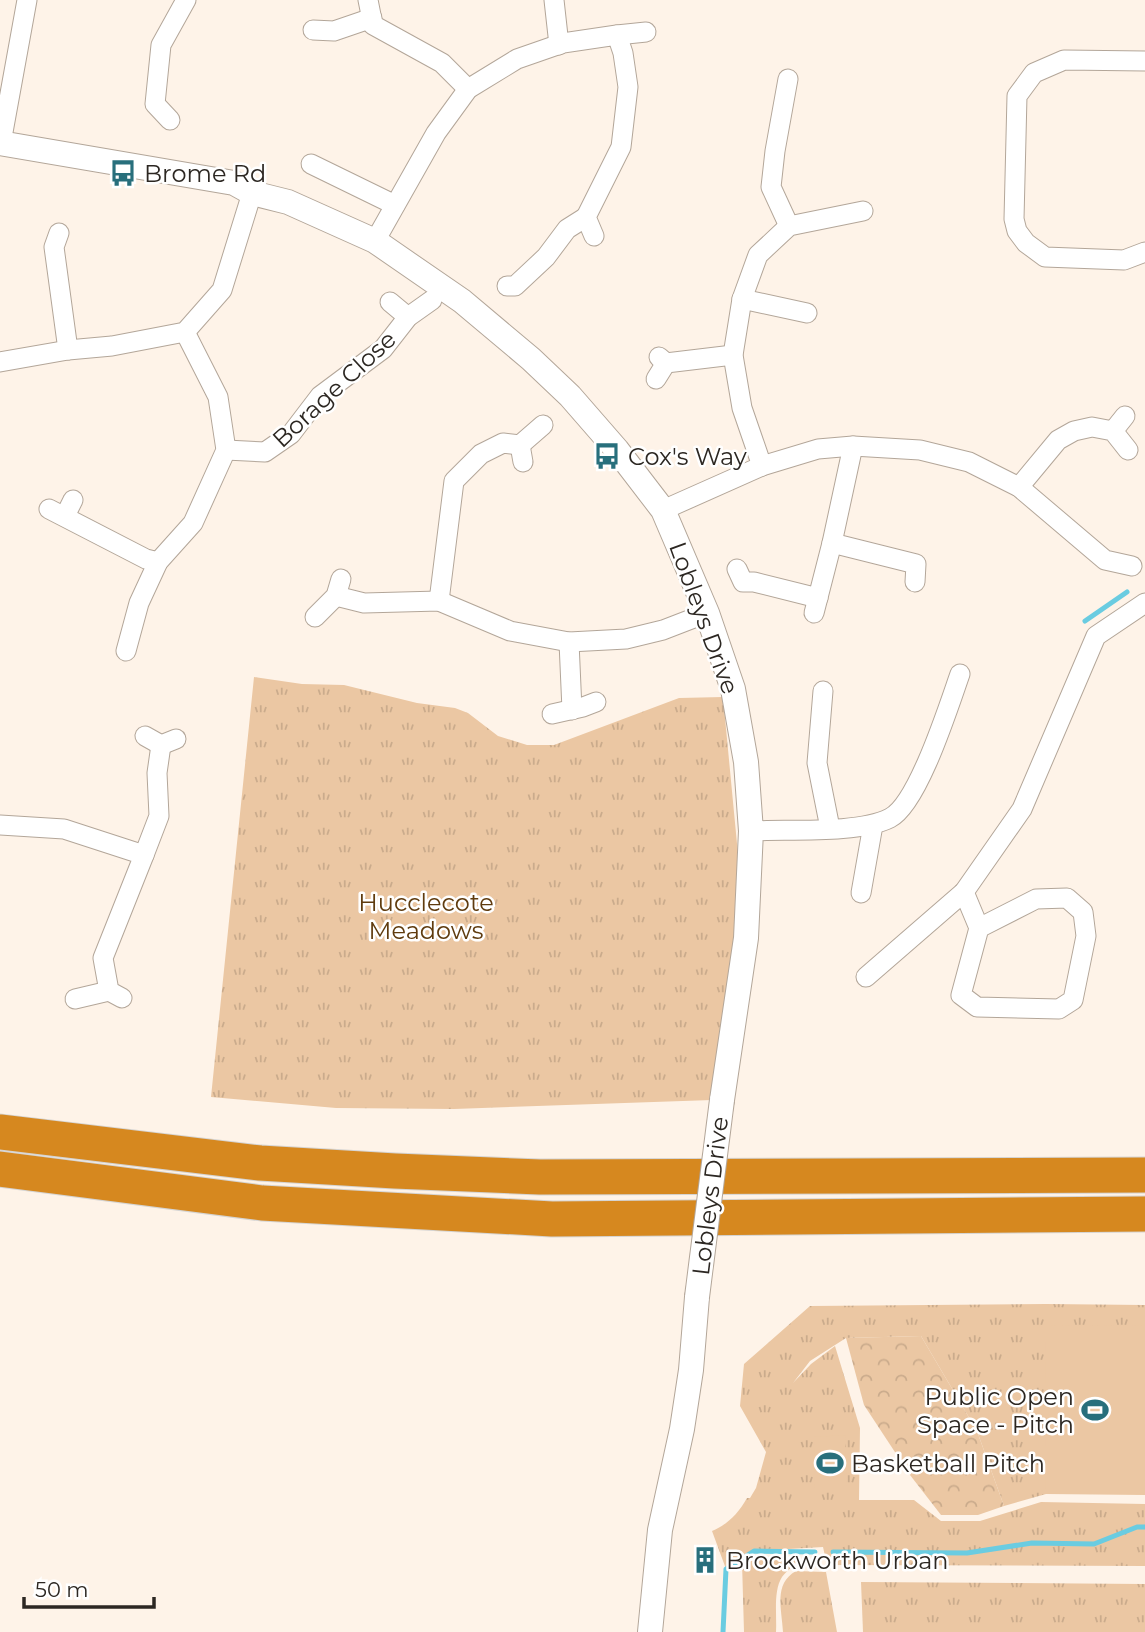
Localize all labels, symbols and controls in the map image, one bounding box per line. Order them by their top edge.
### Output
bus stop icon: Brome Rd [108,158,138,188]
place label: Brome Rd [144,159,266,188]
street label: Borage Close [266,325,402,453]
bus stop icon: Cox's Way [592,441,622,471]
place label: Cox's Way [628,442,747,471]
street label: Lobleys Drive [663,538,745,698]
park label: Hucclecote Meadows [358,888,494,945]
street label: Lobleys Drive [686,1115,734,1277]
place label: Public Open Space - Pitch [917,1382,1074,1439]
sports icon: Public Open Space - Pitch [1080,1395,1110,1425]
sports icon: Basketball Pitch [815,1448,845,1478]
place label: Basketball Pitch [851,1449,1045,1478]
building icon: Brockworth Urban [690,1545,720,1575]
place label: Brockworth Urban [726,1546,949,1575]
scale bar [24,1566,154,1610]
text: 50 m [35,1577,89,1602]

